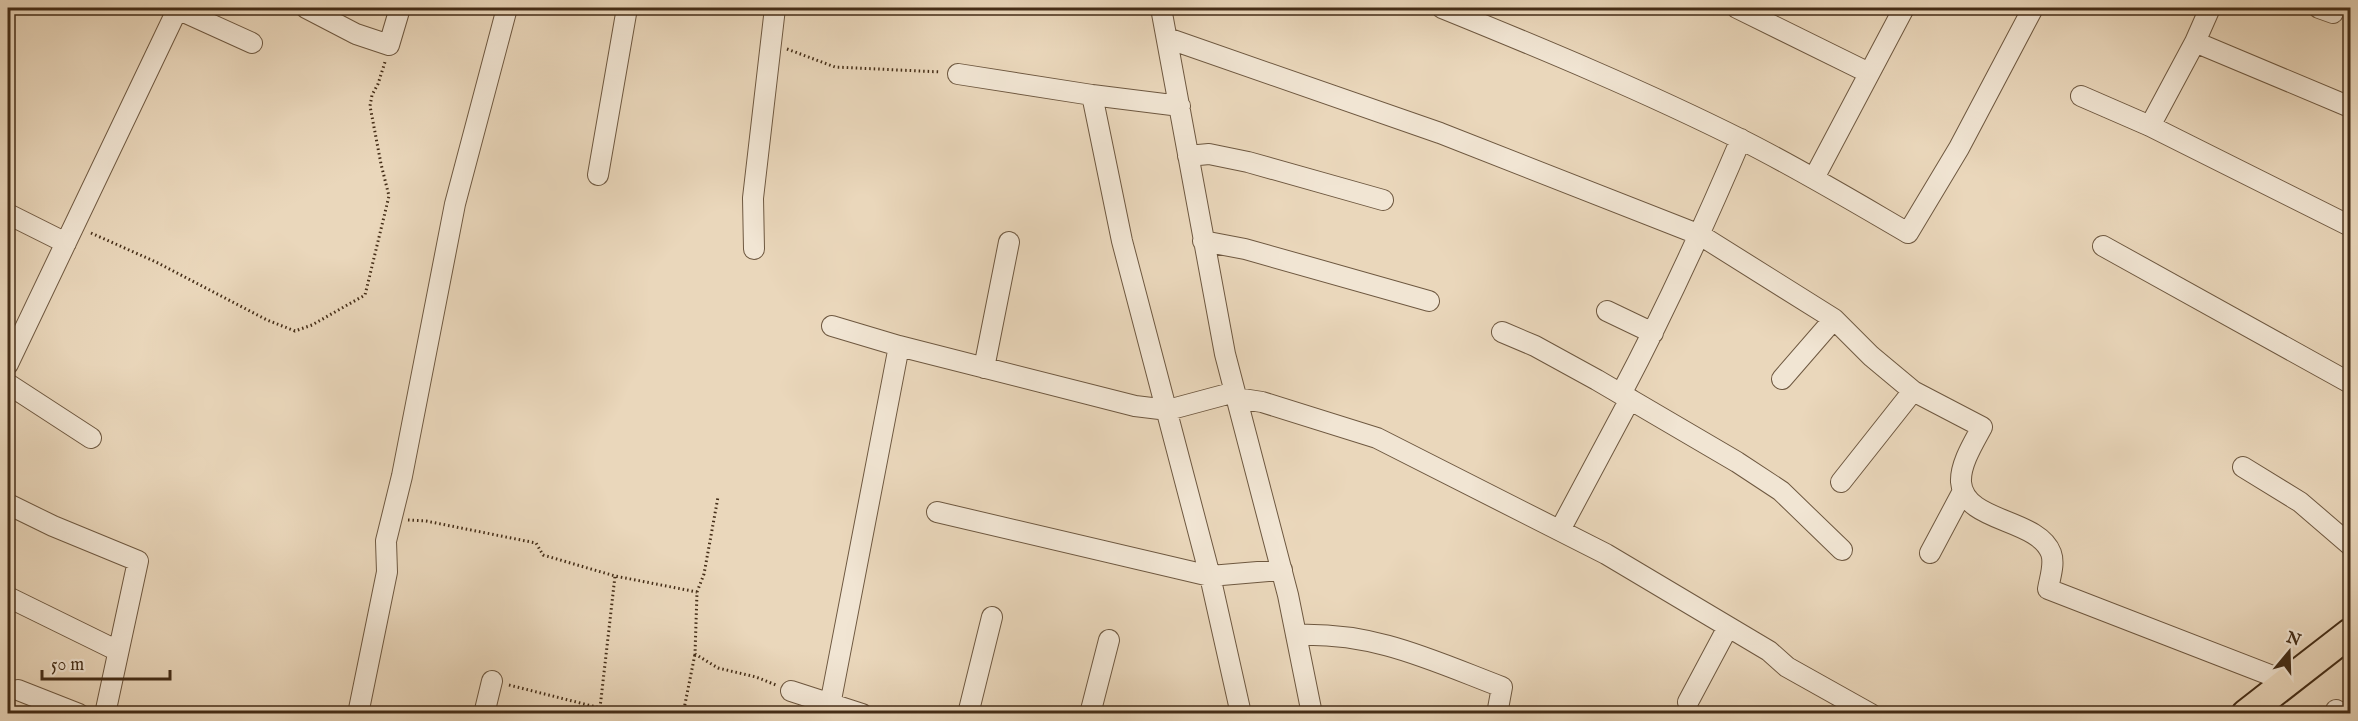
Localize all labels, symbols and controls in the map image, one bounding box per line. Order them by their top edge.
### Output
north arrow [2259,622,2319,682]
text: N [2282,628,2303,651]
scale bar [42,643,170,681]
text: 50 m [51,654,84,677]

